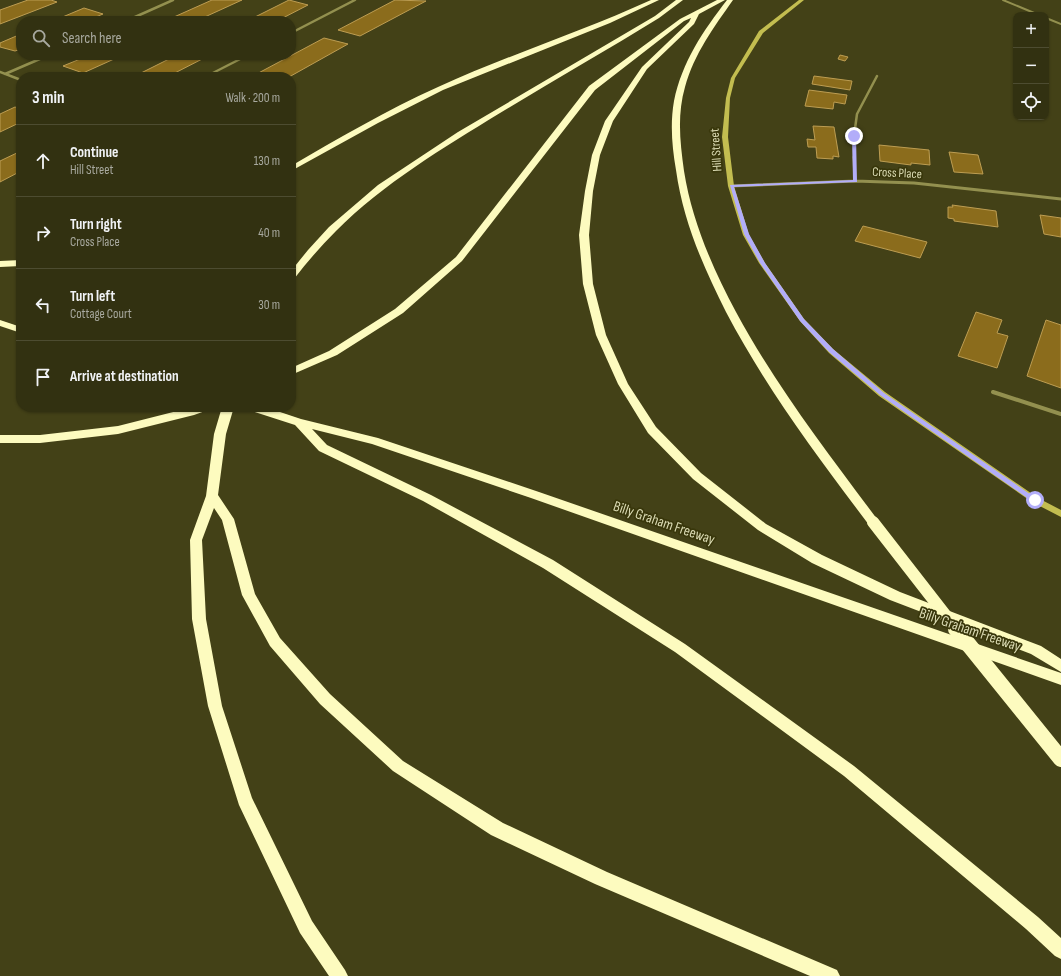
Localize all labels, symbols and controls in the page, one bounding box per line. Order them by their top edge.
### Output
map controls [1013,12,1049,120]
button: + [1013,12,1049,48]
search box [16,16,296,60]
icon: search [30,27,52,49]
text: Search here [62,29,122,48]
button: − [1013,48,1049,84]
button: locate [1013,84,1049,120]
text: 3 min [32,88,65,108]
text: Walk · 200 m [225,90,280,106]
route end [845,127,863,145]
street label: Hill Street [707,128,725,172]
text: Continue [70,143,119,162]
icon: ahead [32,150,54,172]
text: 130 m [254,153,280,169]
text: Hill Street [70,162,113,178]
street label: Cross Place [872,164,922,182]
text: Turn right [70,215,122,234]
icon: right [32,222,54,244]
text: 40 m [258,225,280,241]
text: Cross Place [70,234,120,250]
text: Turn left [70,287,115,306]
icon: left [32,294,54,316]
text: 30 m [258,297,280,313]
text: Cottage Court [70,306,132,322]
icon: arrive [32,366,54,388]
text: Arrive at destination [70,367,179,386]
route start [1026,491,1044,509]
street label: Billy Graham Freeway [611,497,718,549]
street label: Billy Graham Freeway [917,604,1024,656]

